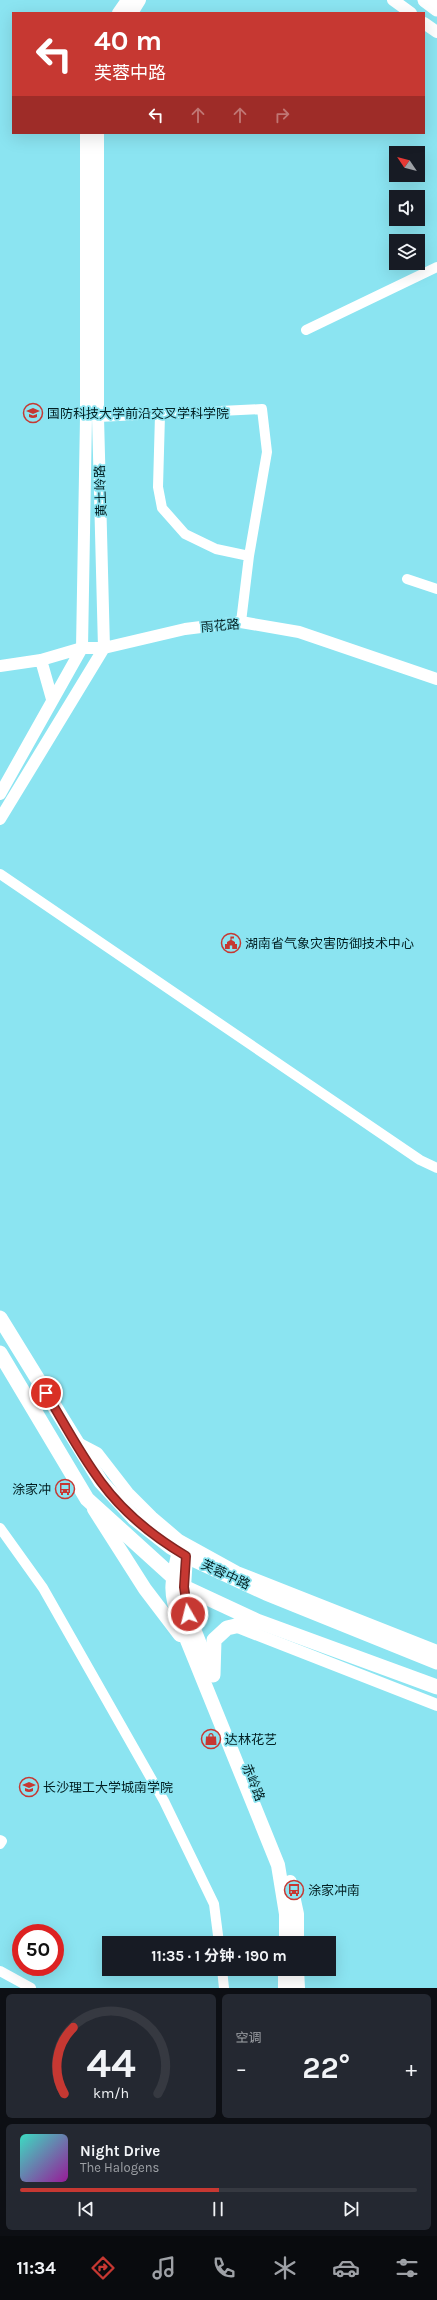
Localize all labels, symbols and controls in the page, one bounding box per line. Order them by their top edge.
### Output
text: 40 m [94,24,162,57]
icon: left [28,28,80,80]
text: 芙蓉中路 [94,62,166,84]
icon: left [145,104,167,126]
icon: ahead [187,104,209,126]
icon: ahead [229,104,251,126]
icon: right [271,104,293,126]
north arrow [389,146,425,182]
map controls [389,146,425,270]
button: sound [389,190,425,226]
button: layers [389,234,425,270]
school or university icon: 国防科技大学前沿交叉学科学院 [22,402,44,424]
place label: 国防科技大学前沿交叉学科学院 [47,406,229,421]
street label: 黄土岭路 [92,465,109,517]
street label: 雨花路 [200,616,240,635]
public building icon: 湖南省气象灾害防御技术中心 [220,932,242,954]
place label: 湖南省气象灾害防御技术中心 [245,936,414,951]
pin [29,1376,63,1410]
icon: arrive [35,1382,57,1404]
bus stop icon: 涂家冲 [54,1478,76,1500]
place label: 涂家冲 [12,1482,51,1497]
street label: 芙蓉中路 [199,1557,253,1592]
position arrow [167,1593,209,1635]
shop icon: 达林花艺 [200,1728,222,1750]
place label: 达林花艺 [225,1732,277,1747]
street label: 赤岭路 [239,1761,268,1803]
school or university icon: 长沙理工大学城南学院 [18,1776,40,1798]
place label: 长沙理工大学城南学院 [43,1780,173,1795]
bus stop icon: 涂家冲南 [283,1879,305,1901]
place label: 涂家冲南 [308,1883,360,1898]
speed limit sign: 50 [12,1924,64,1976]
text: 11:35 · 1 分钟 · 190 m [151,1947,287,1965]
text: 空调 [236,2030,262,2045]
text: 44 [86,2039,136,2087]
text: 22° [302,2050,350,2086]
text: − [236,2056,247,2082]
text: + [405,2056,417,2082]
text: km/h [93,2085,129,2102]
text: Night Drive [80,2142,160,2160]
text: The Halogens [80,2160,159,2175]
icon: previous [75,2198,97,2220]
icon: pause [207,2198,229,2220]
icon: next [340,2198,362,2220]
icon: directions [89,2254,117,2282]
icon: music [150,2254,178,2282]
icon: phone [210,2254,238,2282]
icon: climate [271,2254,299,2282]
icon: car [332,2254,360,2282]
icon: filters [393,2254,421,2282]
text: 11:34 [16,2257,56,2279]

